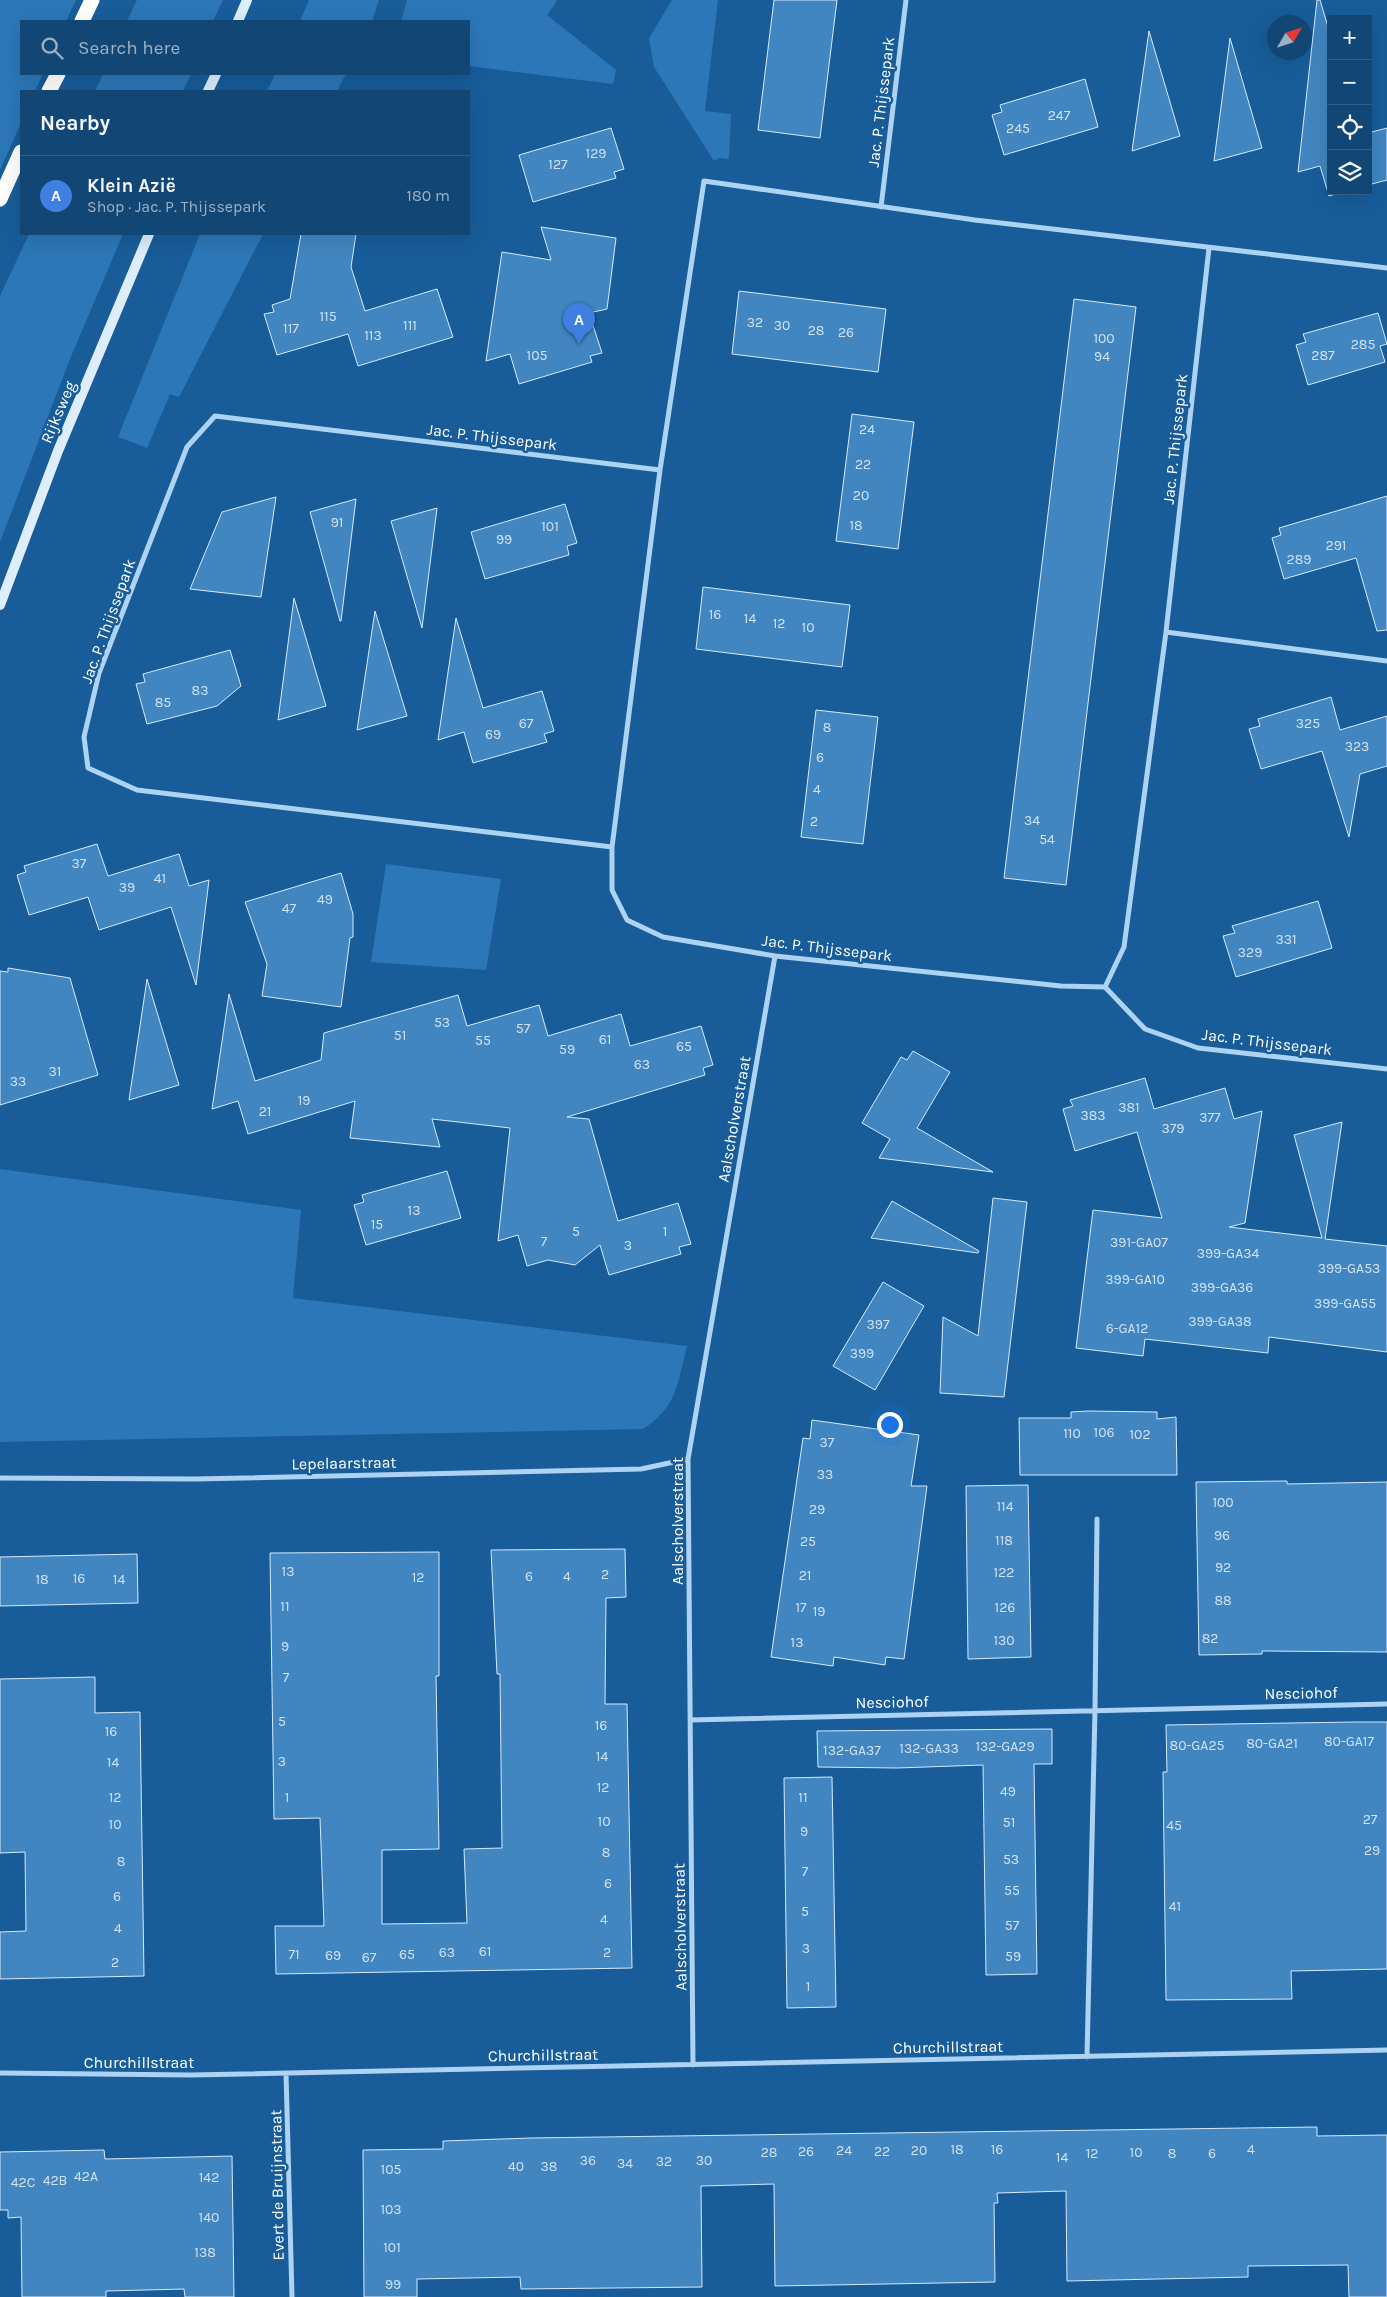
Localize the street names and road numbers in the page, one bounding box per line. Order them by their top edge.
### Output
street label: Jac. P. Thijssepark [864,36,898,168]
street label: Jac. P. Thijssepark [1159,373,1191,505]
street label: Rijksweg [36,378,80,446]
street label: Jac. P. Thijssepark [426,420,558,454]
street label: Jac. P. Thijssepark [77,556,139,686]
street label: Jac. P. Thijssepark [761,931,893,965]
street label: Jac. P. Thijssepark [1201,1025,1333,1059]
street label: Aalscholverstraat [714,1054,754,1184]
street label: Lepelaarstraat [291,1453,397,1473]
street label: Aalscholverstraat [668,1457,687,1585]
street label: Nesciohof [1264,1683,1338,1703]
street label: Nesciohof [855,1692,929,1712]
street label: Aalscholverstraat [669,1863,691,1991]
street label: Churchillstraat [893,2037,1003,2057]
street label: Churchillstraat [488,2045,598,2065]
street label: Churchillstraat [84,2053,194,2072]
street label: Evert de Bruijnstraat [266,2109,288,2261]

